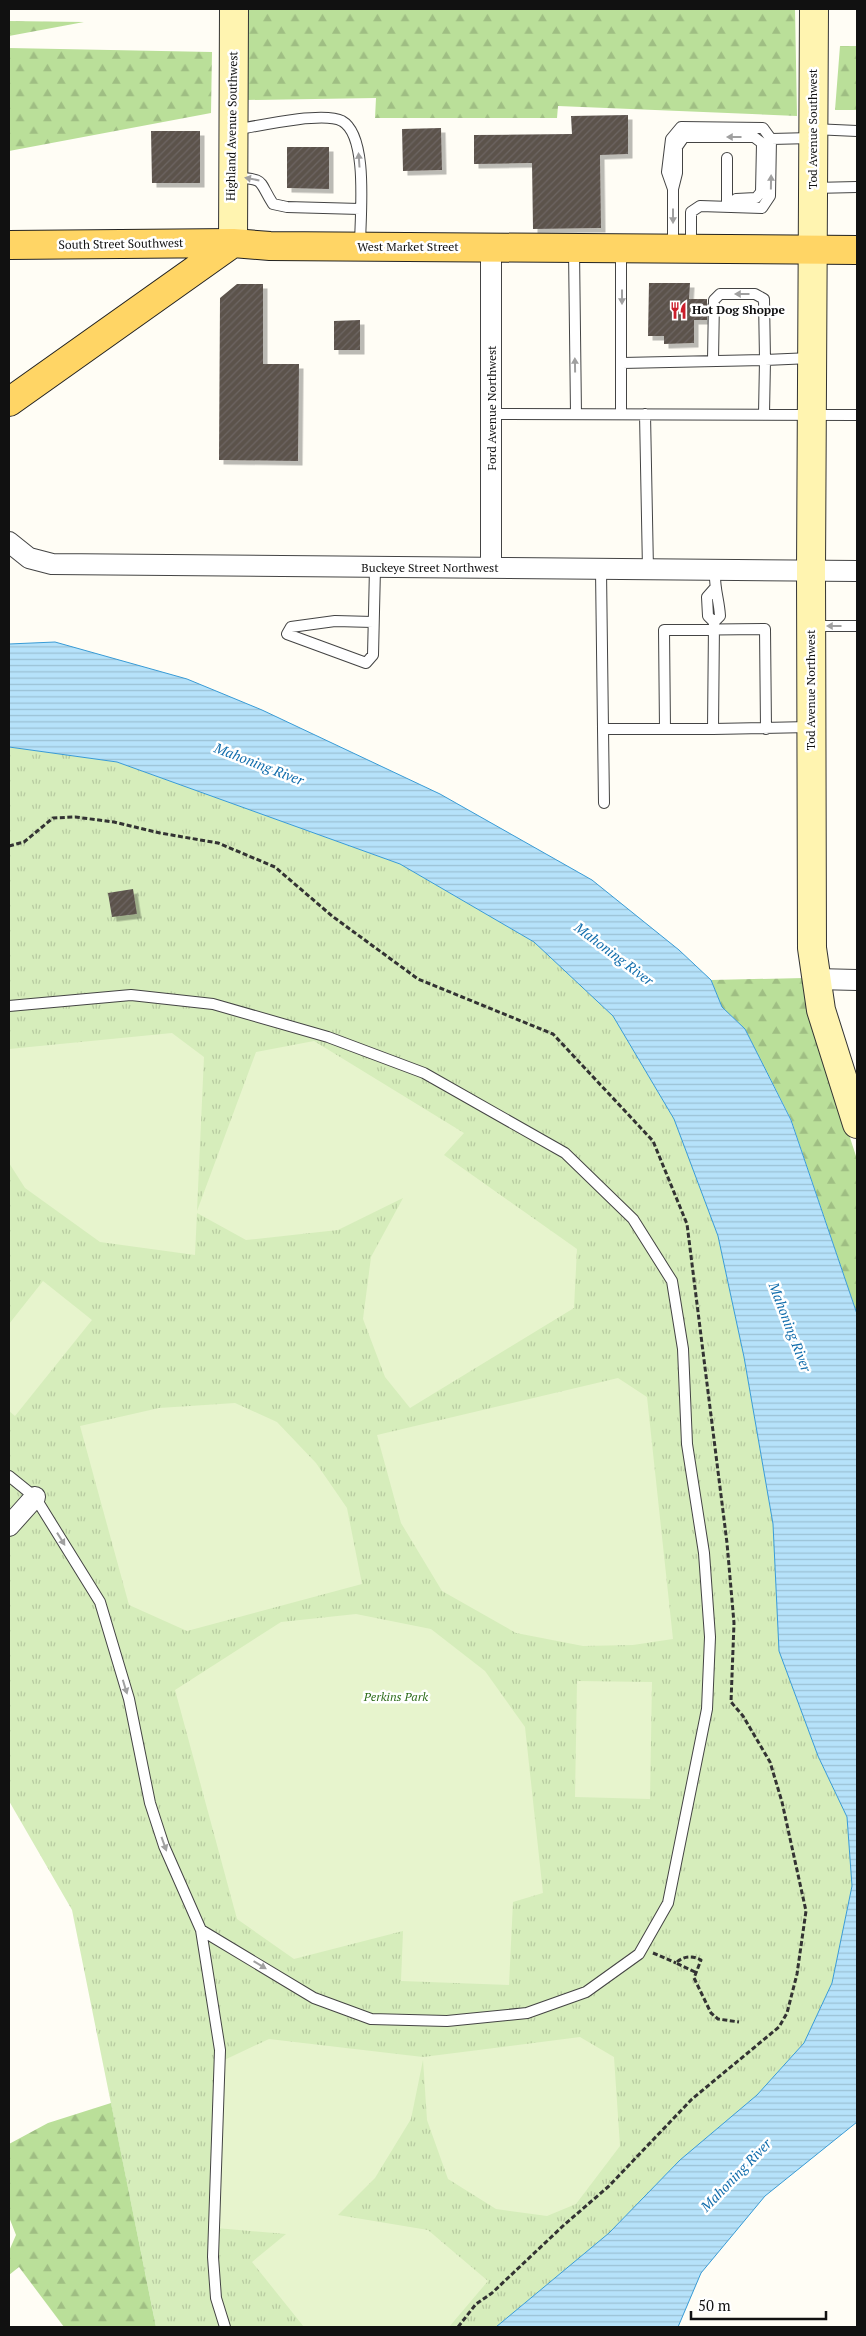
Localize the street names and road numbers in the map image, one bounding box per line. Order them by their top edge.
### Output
street label: Highland Avenue Southwest [223,50,240,201]
street label: Tod Avenue Southwest [805,68,820,189]
street label: South Street Southwest [58,235,184,252]
street label: West Market Street [357,239,459,254]
street label: Ford Avenue Northwest [484,345,499,471]
street label: Buckeye Street Northwest [361,560,499,575]
street label: Tod Avenue Northwest [803,629,818,750]

